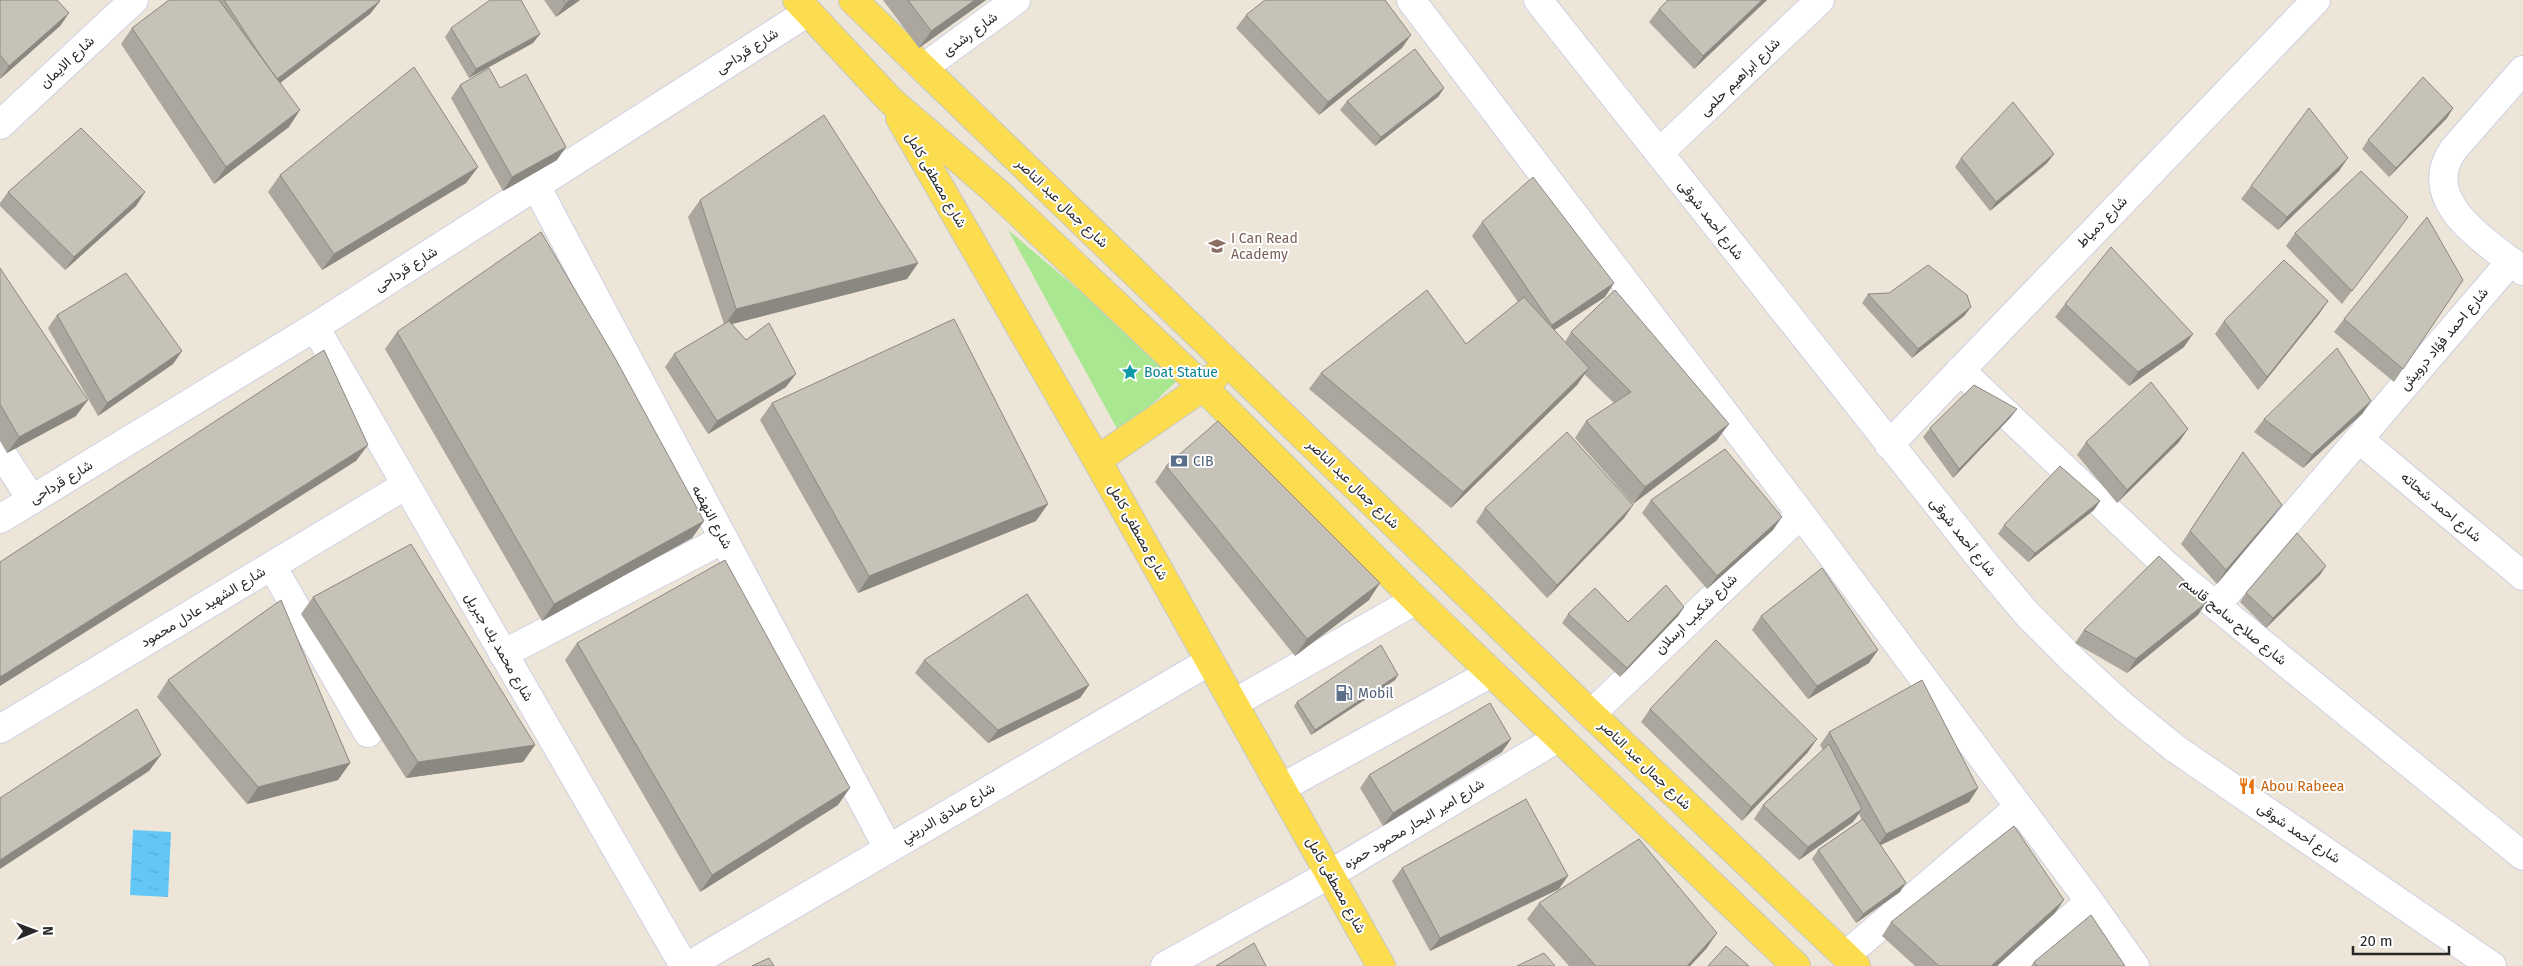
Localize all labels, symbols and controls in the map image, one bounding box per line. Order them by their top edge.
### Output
street label: شارع رشدى [939,8,1002,61]
street label: شارع قرداحى [713,25,782,79]
street label: شارع الايمان [36,32,99,93]
street label: شارع ابراهيم حلمى [1696,34,1785,121]
street label: شارع مصطفى كامل [900,129,970,232]
street label: شارع جمال عبد الناصر [1010,154,1112,253]
street label: شارع أحمد شوقى [1673,177,1747,264]
street label: شارع دمياط [2073,193,2132,253]
place label: I Can Read Academy [1231,230,1298,263]
school or university icon: I Can Read Academy [1207,236,1227,256]
street label: شارع قرداحى [371,243,442,297]
street label: شارع احمد فؤاد درويش [2396,284,2494,395]
place icon: Boat Statue [1120,362,1140,382]
place label: Boat Statue [1144,364,1218,381]
street label: شارع جمال عبد الناصر [1301,435,1403,534]
bank icon: CIB [1169,451,1189,471]
place label: CIB [1193,453,1213,470]
street label: شارع قرداحى [26,456,97,509]
street label: شارع احمد شحاته [2396,468,2485,547]
street label: شارع مصطفى كامل [1103,481,1171,584]
street label: شارع النهضه [686,482,736,553]
street label: شارع أحمد شوقى [1924,494,2000,581]
street label: شارع الشهيد عادل محمود [138,563,269,653]
street label: شارع شكيب ارسلان [1651,570,1742,659]
street label: شارع صلاح سامح قاسم [2177,573,2290,670]
street label: شارع محمد بك جبريل [459,590,537,705]
fuel station icon: Mobil [1334,683,1354,703]
place label: Mobil [1358,685,1393,702]
street label: شارع جمال عبد الناصر [1593,716,1695,815]
street label: شارع امير البحار محمود حمزه [1341,775,1488,874]
restaurant icon: Abou Rabeea [2237,776,2257,796]
place label: Abou Rabeea [2261,778,2344,795]
street label: شارع صادق الدريني [898,779,999,849]
street label: شارع أحمد شوقى [2253,799,2344,869]
street label: شارع مصطفى كامل [1301,834,1369,937]
north arrow [10,906,60,956]
scale bar [2353,924,2449,956]
text: N [39,926,56,936]
text: 20 m [2360,932,2393,950]

